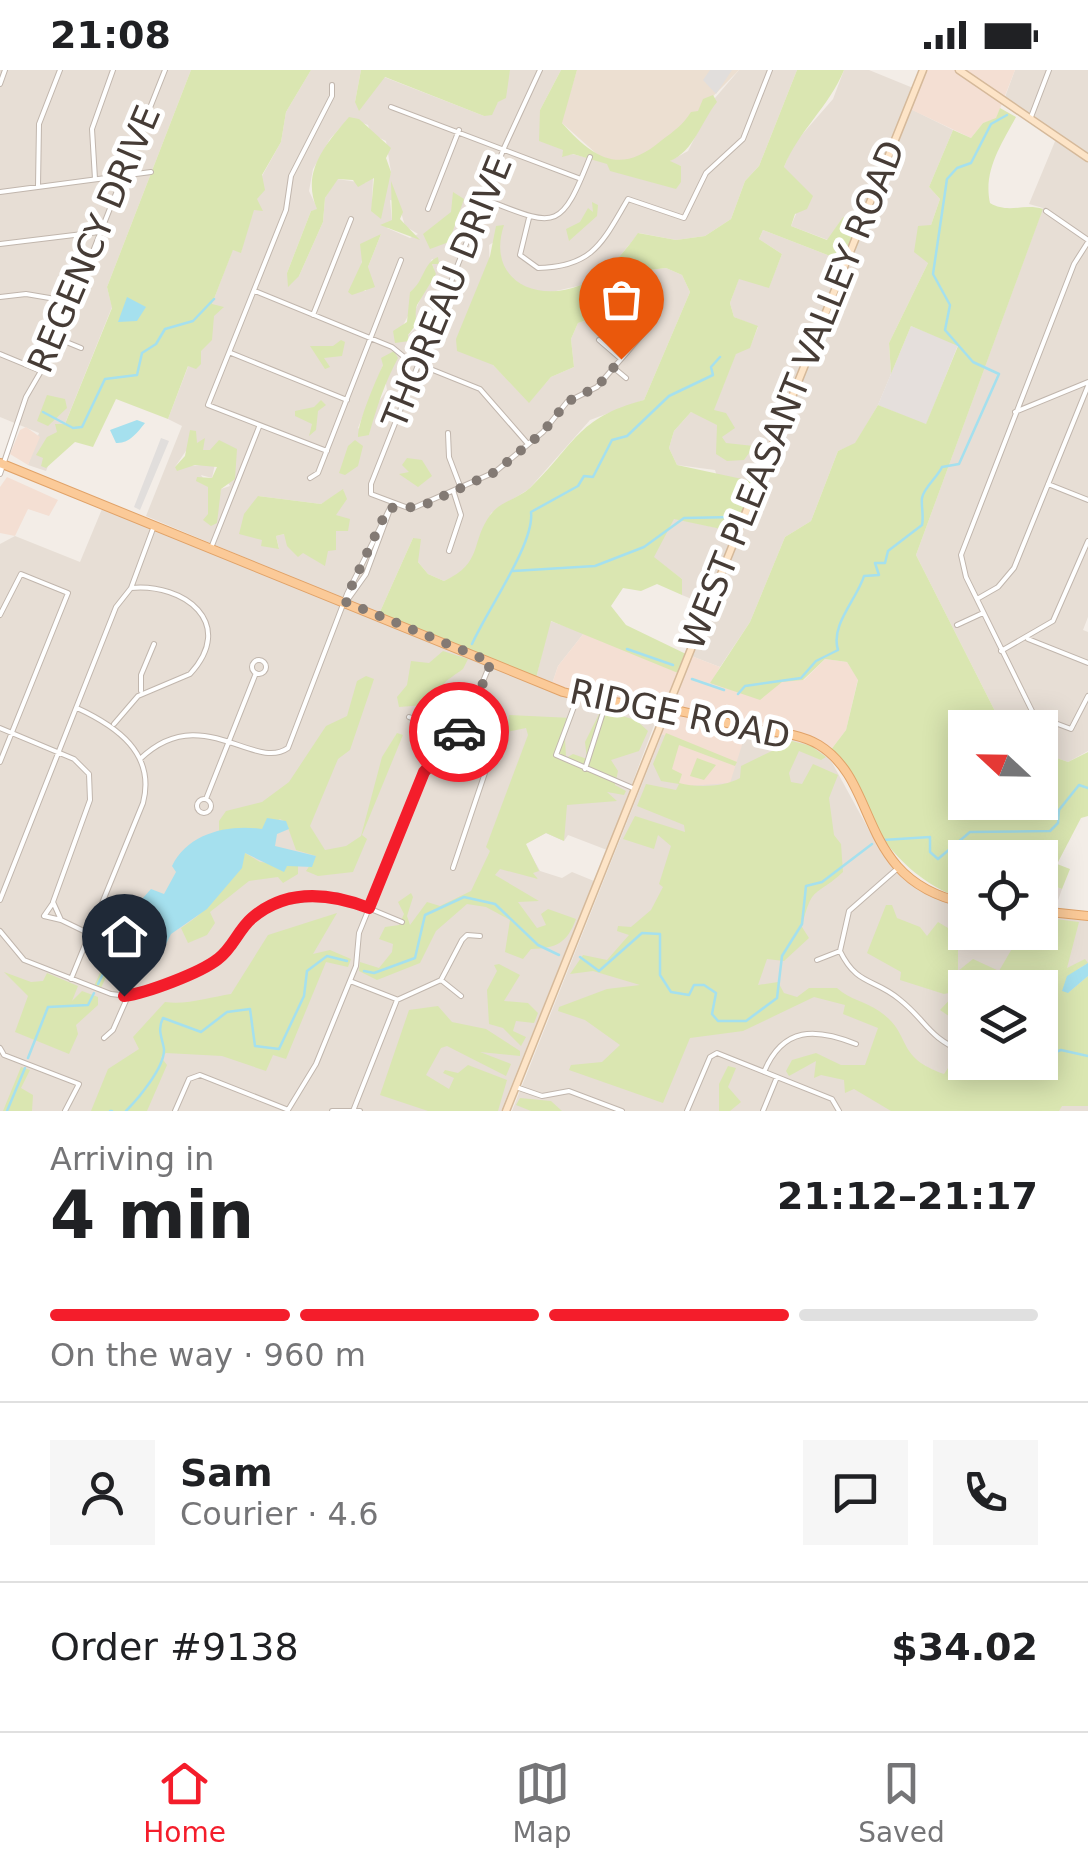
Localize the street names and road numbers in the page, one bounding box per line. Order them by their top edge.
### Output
street label: REGENCY DRIVE [20,100,168,378]
street label: WEST PLEASANT VALLEY ROAD [671,135,913,655]
street label: THOREAU DRIVE [374,150,520,435]
street label: RIDGE ROAD [566,671,794,757]

